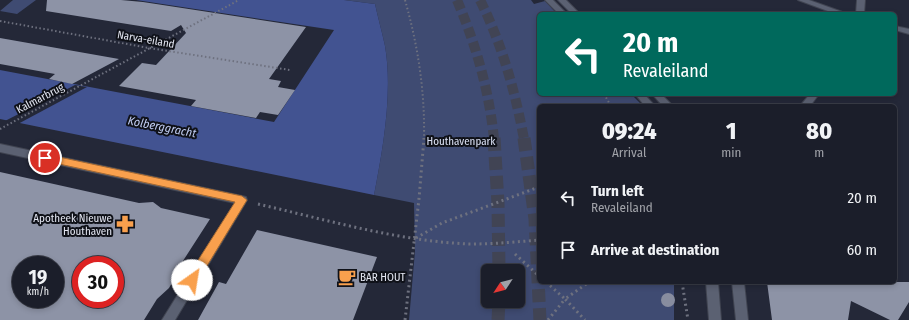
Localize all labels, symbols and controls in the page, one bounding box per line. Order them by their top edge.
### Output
text: 20 m [623,26,678,59]
street label: Narva-eiland [116,28,176,51]
icon: left [557,28,609,80]
text: Revaleiland [623,60,708,82]
street label: Kalmarbrug [14,80,67,116]
water label: Kolberggracht [127,114,197,141]
text: 09:24 [602,117,656,145]
text: 1 [726,117,736,145]
text: 80 [806,117,832,145]
park label: Houthavenpark [426,135,496,148]
pin [28,141,62,175]
text: Arrival [612,145,646,160]
text: min [721,145,741,160]
text: m [814,145,824,160]
icon: arrive [34,147,56,169]
text: Turn left [591,182,644,200]
icon: left [557,187,579,209]
text: 20 m [848,189,877,207]
text: Revaleiland [591,200,653,215]
place label: Apotheek Nieuwe Houthaven [33,212,112,238]
pharmacy icon: Apotheek Nieuwe Houthaven [115,214,135,234]
icon: arrive [557,239,579,261]
text: Arrive at destination [591,241,719,259]
text: 60 m [847,241,877,259]
speed limit sign: 30 [72,256,124,308]
position arrow [171,259,213,301]
north arrow [481,264,525,308]
map controls [481,264,525,308]
text: 19 [29,265,47,289]
cafe icon: BAR HOUT [337,267,357,287]
place label: BAR HOUT [360,271,406,284]
text: km/h [27,286,49,298]

